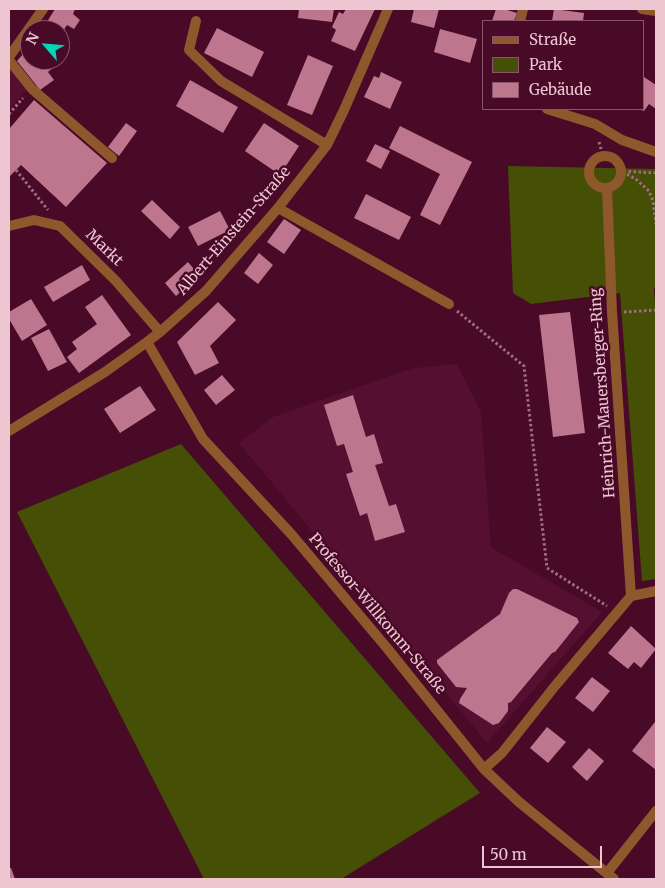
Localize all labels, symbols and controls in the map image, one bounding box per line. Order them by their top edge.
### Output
north arrow [20,20,70,70]
legend [482,20,645,110]
text: N [22,30,43,48]
text: Straße [529,30,576,49]
text: Park [529,55,562,74]
text: Gebäude [529,80,591,99]
street label: Albert-Einstein-Straße [173,163,295,299]
street label: Markt [82,226,126,270]
street label: Heinrich-Mauersberger-Ring [587,287,619,499]
street label: Professor-Willkomm-Straße [305,530,449,698]
scale bar [485,836,605,868]
text: 50 m [490,845,527,864]

